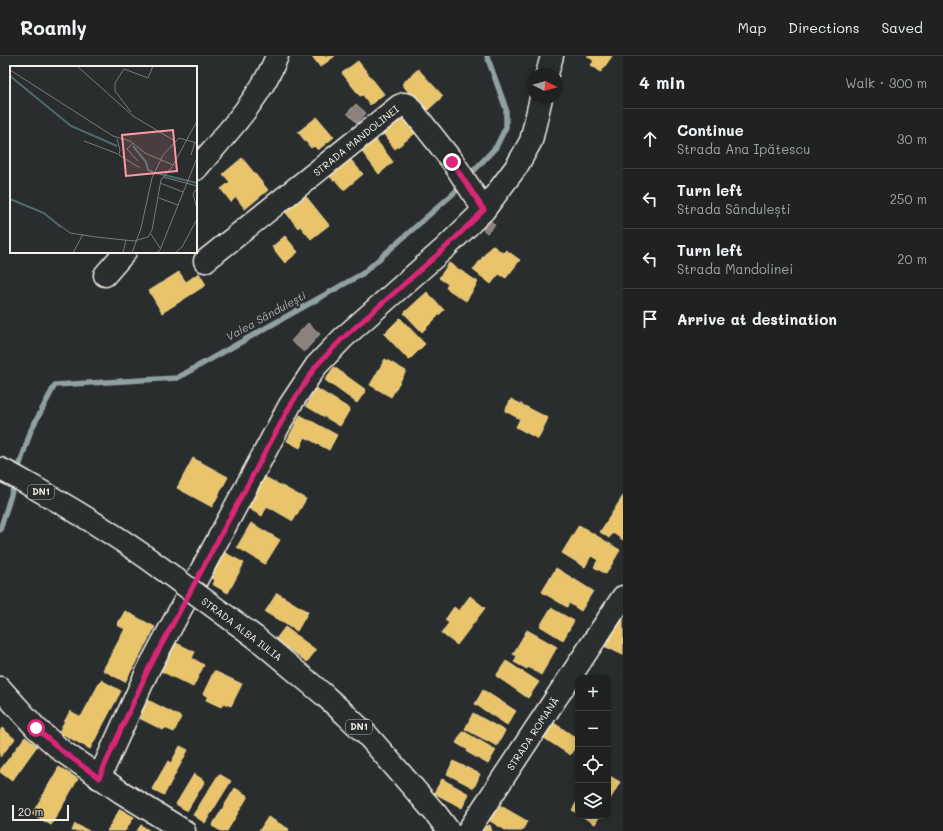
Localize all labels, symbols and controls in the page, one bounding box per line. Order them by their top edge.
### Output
text: Roamly [20,15,87,40]
text: Map [738,18,766,37]
text: Directions [788,18,859,37]
text: Saved [881,18,923,37]
inset map [10,66,197,253]
north arrow [527,68,563,104]
text: 4 min [639,71,685,93]
text: Walk · 300 m [845,74,927,91]
street label: STRADA MANDOLINEI [310,102,402,179]
text: Continue [677,120,744,140]
icon: ahead [639,128,661,150]
text: 30 m [897,130,927,147]
text: Strada Ana Ipătescu [677,140,810,157]
route end [443,153,461,171]
text: Turn left [677,180,742,200]
icon: left [639,188,661,210]
text: 250 m [890,190,927,207]
text: Strada Sândulești [677,200,790,217]
text: Turn left [677,240,742,260]
icon: left [639,248,661,270]
text: 20 m [897,250,927,267]
text: Strada Mandolinei [677,260,793,277]
water label: Valea Sândulești [223,287,309,344]
icon: arrive [639,308,661,330]
text: Arrive at destination [677,309,837,329]
road number: DN1 [28,485,54,499]
street label: STRADA ALBA IULIA [199,594,285,664]
map controls [575,675,611,819]
button: + [575,675,611,711]
street label: STRADA ROMANĂ [503,694,562,773]
button: − [575,711,611,747]
route start [27,719,45,737]
road number: DN1 [346,720,372,734]
button: locate [575,747,611,783]
button: layers [575,783,611,819]
scale bar [12,803,69,822]
text: 20 m [18,804,43,819]

